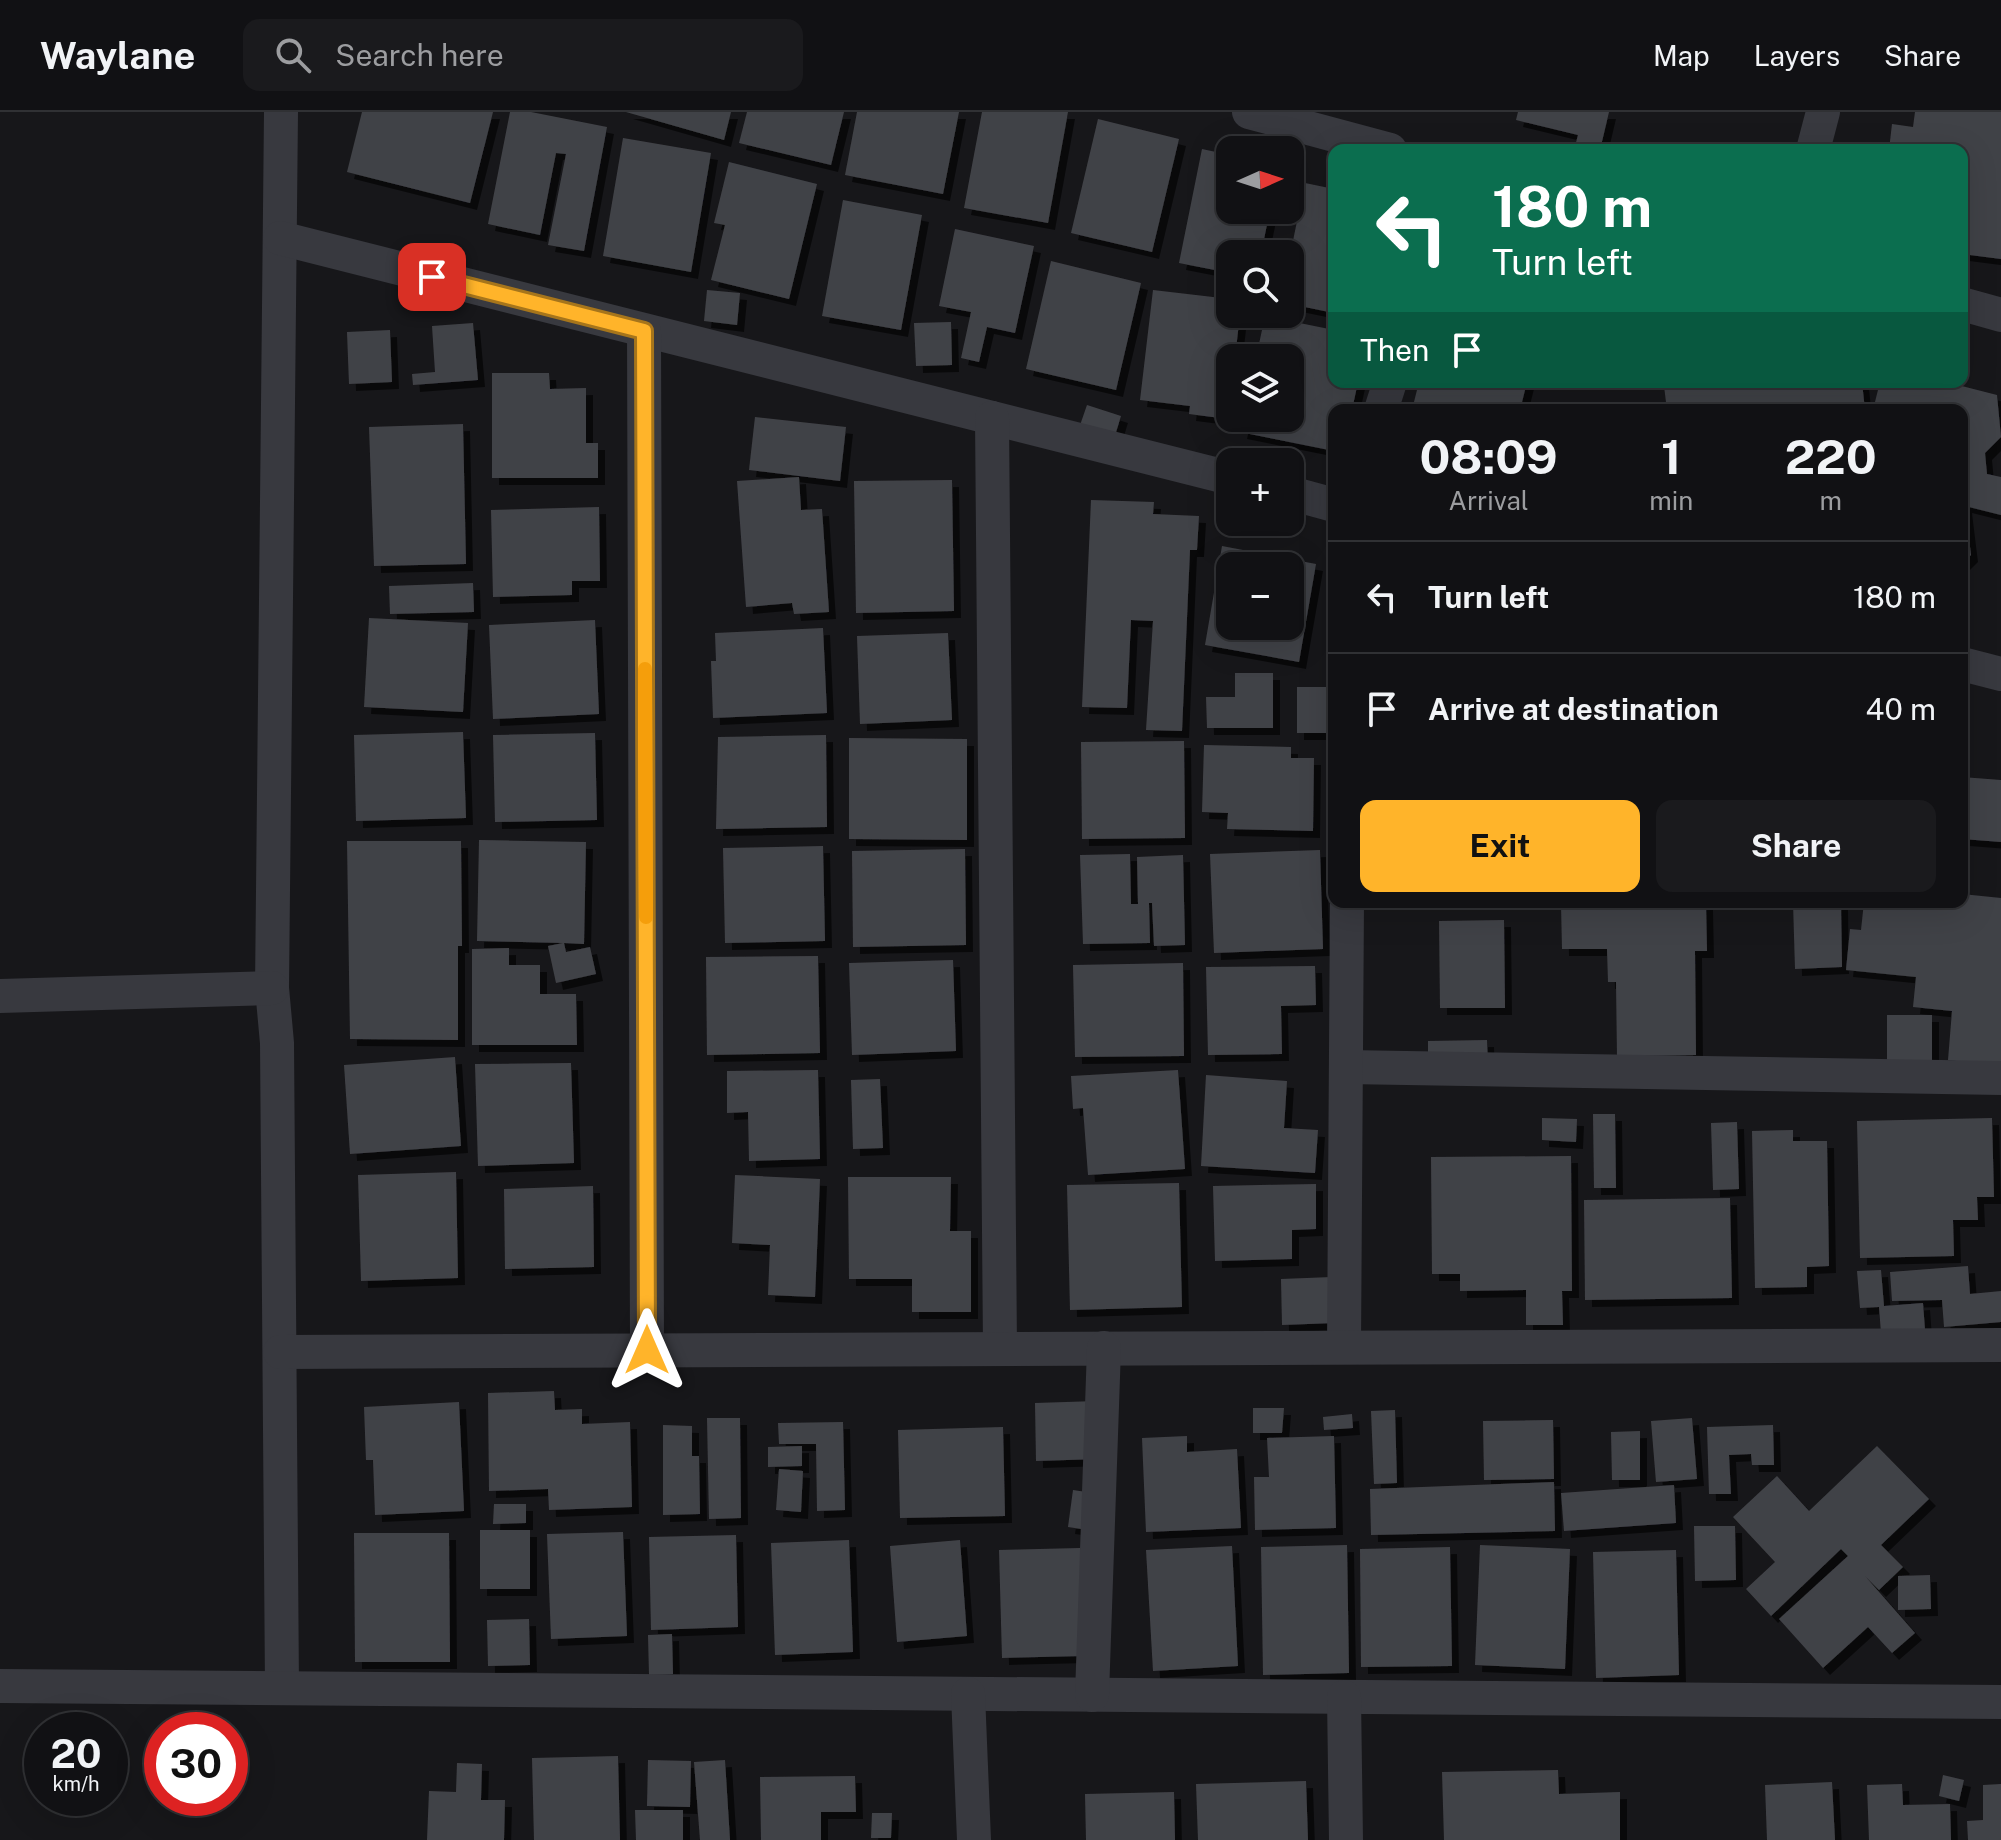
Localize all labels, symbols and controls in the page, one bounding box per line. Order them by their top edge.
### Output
search box [243,19,803,91]
text: Waylane [40,33,195,78]
icon: search [271,33,315,77]
text: Search here [335,37,504,73]
text: Map [1653,39,1710,72]
text: Layers [1754,39,1840,72]
text: Share [1884,39,1961,72]
north arrow [1216,136,1304,224]
map controls [1216,136,1304,640]
text: 180 m [1492,174,1652,240]
icon: left [1360,176,1464,280]
button: search [1216,240,1304,328]
text: Turn left [1492,241,1633,283]
pin [398,243,466,311]
icon: arrive [410,255,454,299]
icon: arrive [1445,328,1489,372]
text: Then [1360,332,1429,368]
button: layers [1216,344,1304,432]
text: 08:09 [1419,428,1558,485]
text: 1 [1661,428,1682,485]
text: 220 [1785,428,1877,485]
button: + [1216,448,1304,536]
text: Arrival [1448,485,1529,516]
text: min [1649,485,1693,516]
text: m [1819,485,1842,516]
button: − [1216,552,1304,640]
icon: left [1360,575,1404,619]
text: Turn left [1428,579,1549,615]
text: 180 m [1853,579,1936,615]
icon: arrive [1360,687,1404,731]
text: Arrive at destination [1428,691,1719,727]
text: 40 m [1866,691,1936,727]
button: Exit [1360,800,1640,892]
button: Share [1656,800,1936,892]
position arrow [605,1308,689,1392]
speed limit sign: 30 [144,1712,248,1816]
text: 20 [50,1730,102,1777]
text: km/h [52,1772,100,1796]

